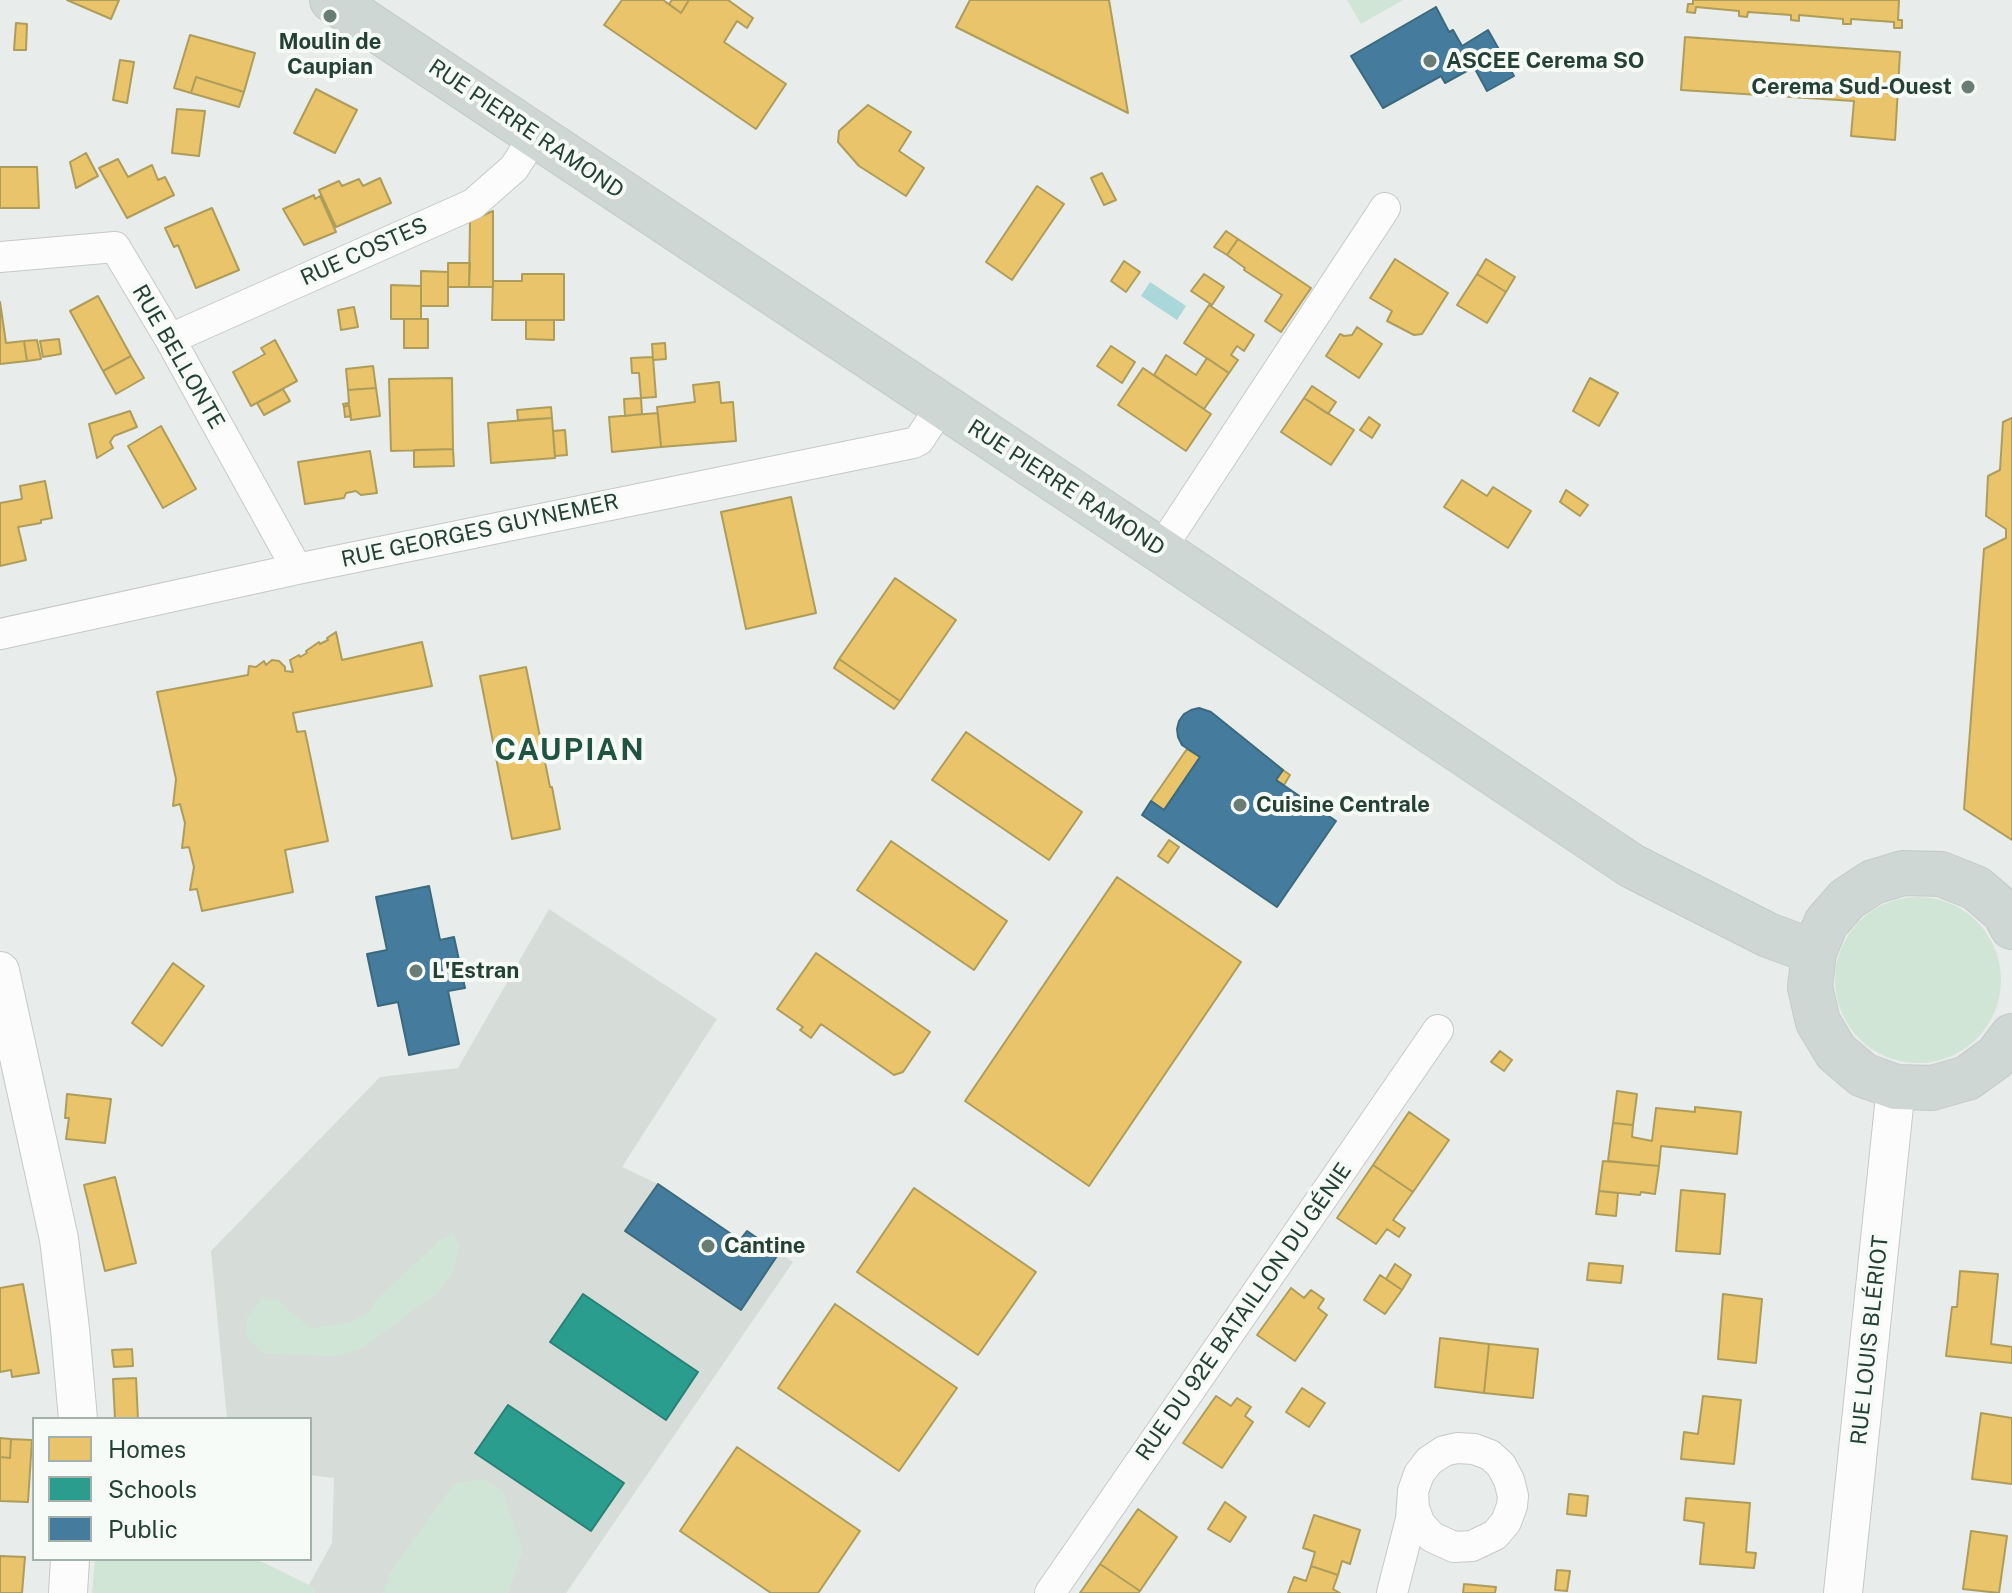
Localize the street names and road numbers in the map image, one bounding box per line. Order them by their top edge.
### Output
street label: RUE PIERRE RAMOND [423,54,629,204]
street label: RUE COSTES [297,212,431,292]
street label: RUE BELLONTE [126,280,230,434]
street label: RUE PIERRE RAMOND [962,414,1170,562]
street label: RUE GEORGES GUYNEMER [339,489,621,573]
street label: RUE DU 92E BATAILLON DU GÉNIE [1131,1158,1357,1466]
street label: RUE LOUIS BLÉRIOT [1846,1234,1894,1446]

